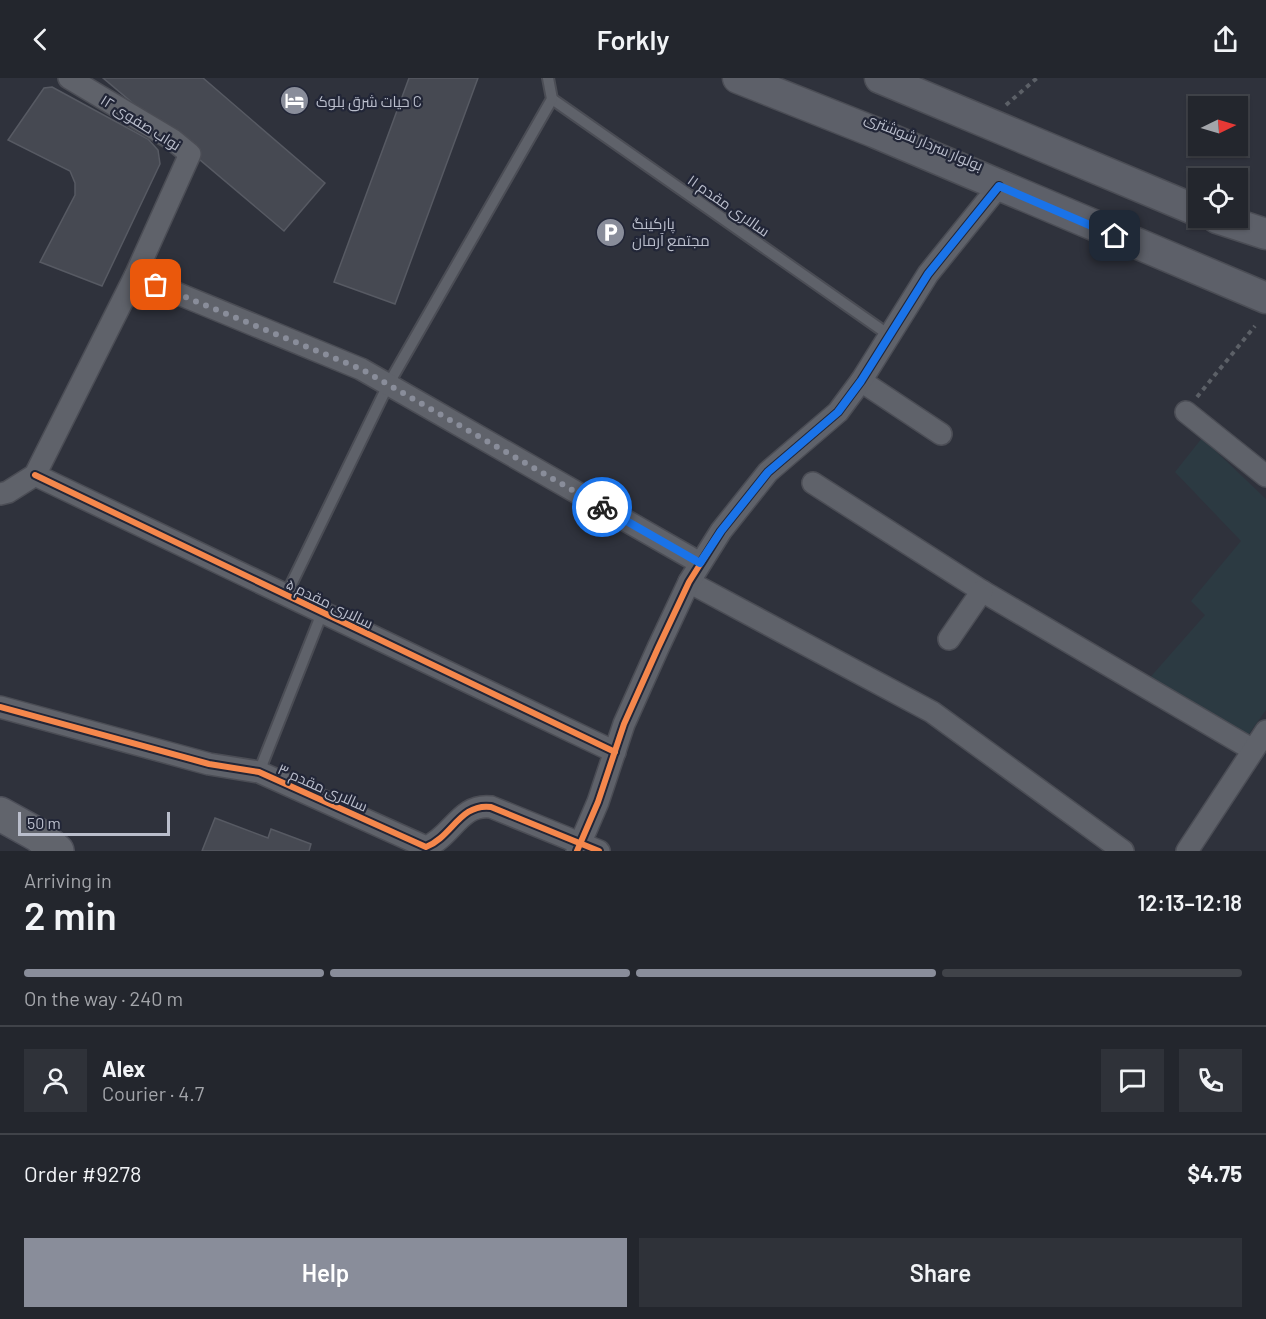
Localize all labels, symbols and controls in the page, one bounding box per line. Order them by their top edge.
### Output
icon: back [24,23,57,56]
text: Forkly [597,23,669,55]
icon: share [1209,23,1242,56]
hotel icon: حیات شرق بلوک C [279,85,311,117]
street label: نواب صفوی ۱۲ [97,90,184,155]
place label: حیات شرق بلوک C [316,92,422,112]
north arrow [1188,96,1248,156]
map controls [1188,96,1248,228]
street label: بولوار سردار شوشتری [861,108,986,176]
button: locate [1188,168,1248,228]
street label: سالاری مقدم ۱۱ [683,170,773,241]
pin [1089,210,1140,261]
place label: پارکینگ مجتمع آرمان [632,214,710,252]
parking icon: پارکینگ مجتمع آرمان [595,216,627,248]
icon: home [1098,219,1131,252]
pin [130,259,181,310]
icon: bag [139,268,172,301]
courier [572,477,632,537]
icon: bike [586,491,619,524]
street label: سالاری مقدم ۵ [283,574,377,634]
street label: سالاری مقدم ۳ [274,759,371,817]
scale bar [18,809,170,836]
text: 50 m [27,813,61,832]
text: Arriving in [24,868,112,892]
text: 12:13–12:18 [1137,889,1242,915]
text: 2 min [24,891,117,938]
text: On the way · 240 m [24,986,183,1010]
button: person [24,1049,87,1112]
button: chat [1101,1049,1164,1112]
button: phone [1179,1049,1242,1112]
text: Alex [102,1055,145,1081]
text: Courier · 4.7 [102,1081,204,1105]
text: Order #9278 [24,1160,141,1186]
text: $4.75 [1187,1160,1242,1186]
button: Help [24,1238,627,1307]
button: Share [639,1238,1242,1307]

